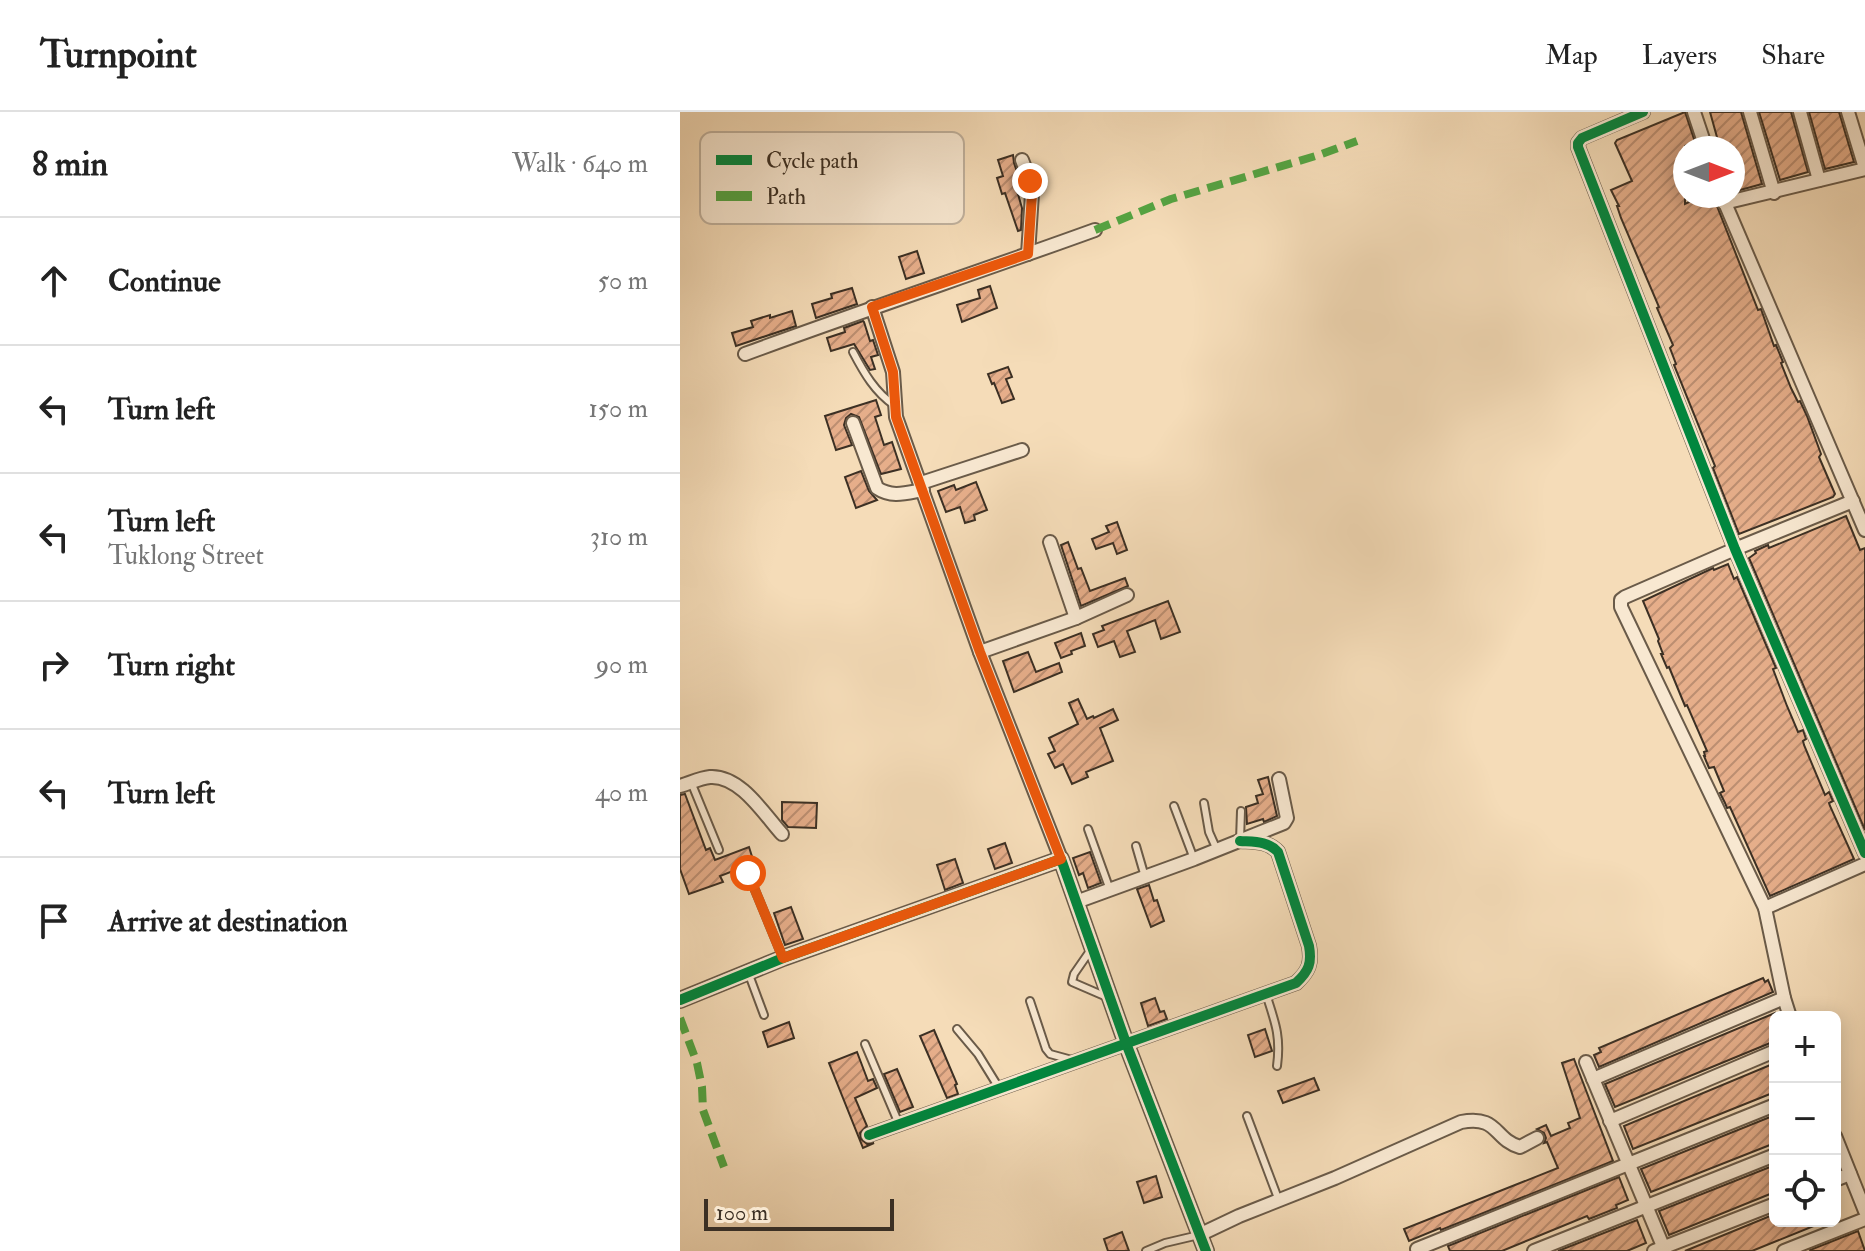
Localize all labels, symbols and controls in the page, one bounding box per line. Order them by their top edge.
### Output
text: Turnpoint [40,31,197,79]
text: Map [1545,38,1598,73]
text: Layers [1642,38,1717,73]
text: Share [1761,38,1825,73]
legend [700,132,964,224]
north arrow [1673,136,1745,208]
text: 8 min [32,143,108,186]
text: Cycle path [766,147,859,176]
text: Walk · 640 m [512,148,648,180]
route end [1012,163,1048,199]
text: Path [766,183,807,211]
icon: ahead [32,259,76,303]
text: Continue [108,263,221,300]
text: 50 m [598,265,648,297]
icon: left [32,387,76,431]
text: Turn left [108,391,215,428]
text: 150 m [589,393,648,425]
text: Turn left [108,503,215,540]
icon: left [32,515,76,559]
text: 310 m [590,521,648,553]
text: Tuklong Street [108,540,264,572]
icon: right [32,643,76,687]
text: Turn right [108,647,235,684]
text: 90 m [596,649,648,681]
icon: left [32,771,76,815]
text: Turn left [108,775,215,812]
text: 40 m [595,777,648,809]
route start [730,855,766,891]
icon: arrive [32,899,76,943]
text: Arrive at destination [108,903,348,940]
map controls [1769,1011,1841,1227]
button: + [1769,1011,1841,1083]
button: − [1769,1083,1841,1155]
button: locate [1769,1155,1841,1227]
scale bar [704,1195,894,1231]
text: 100 m [716,1199,768,1227]

